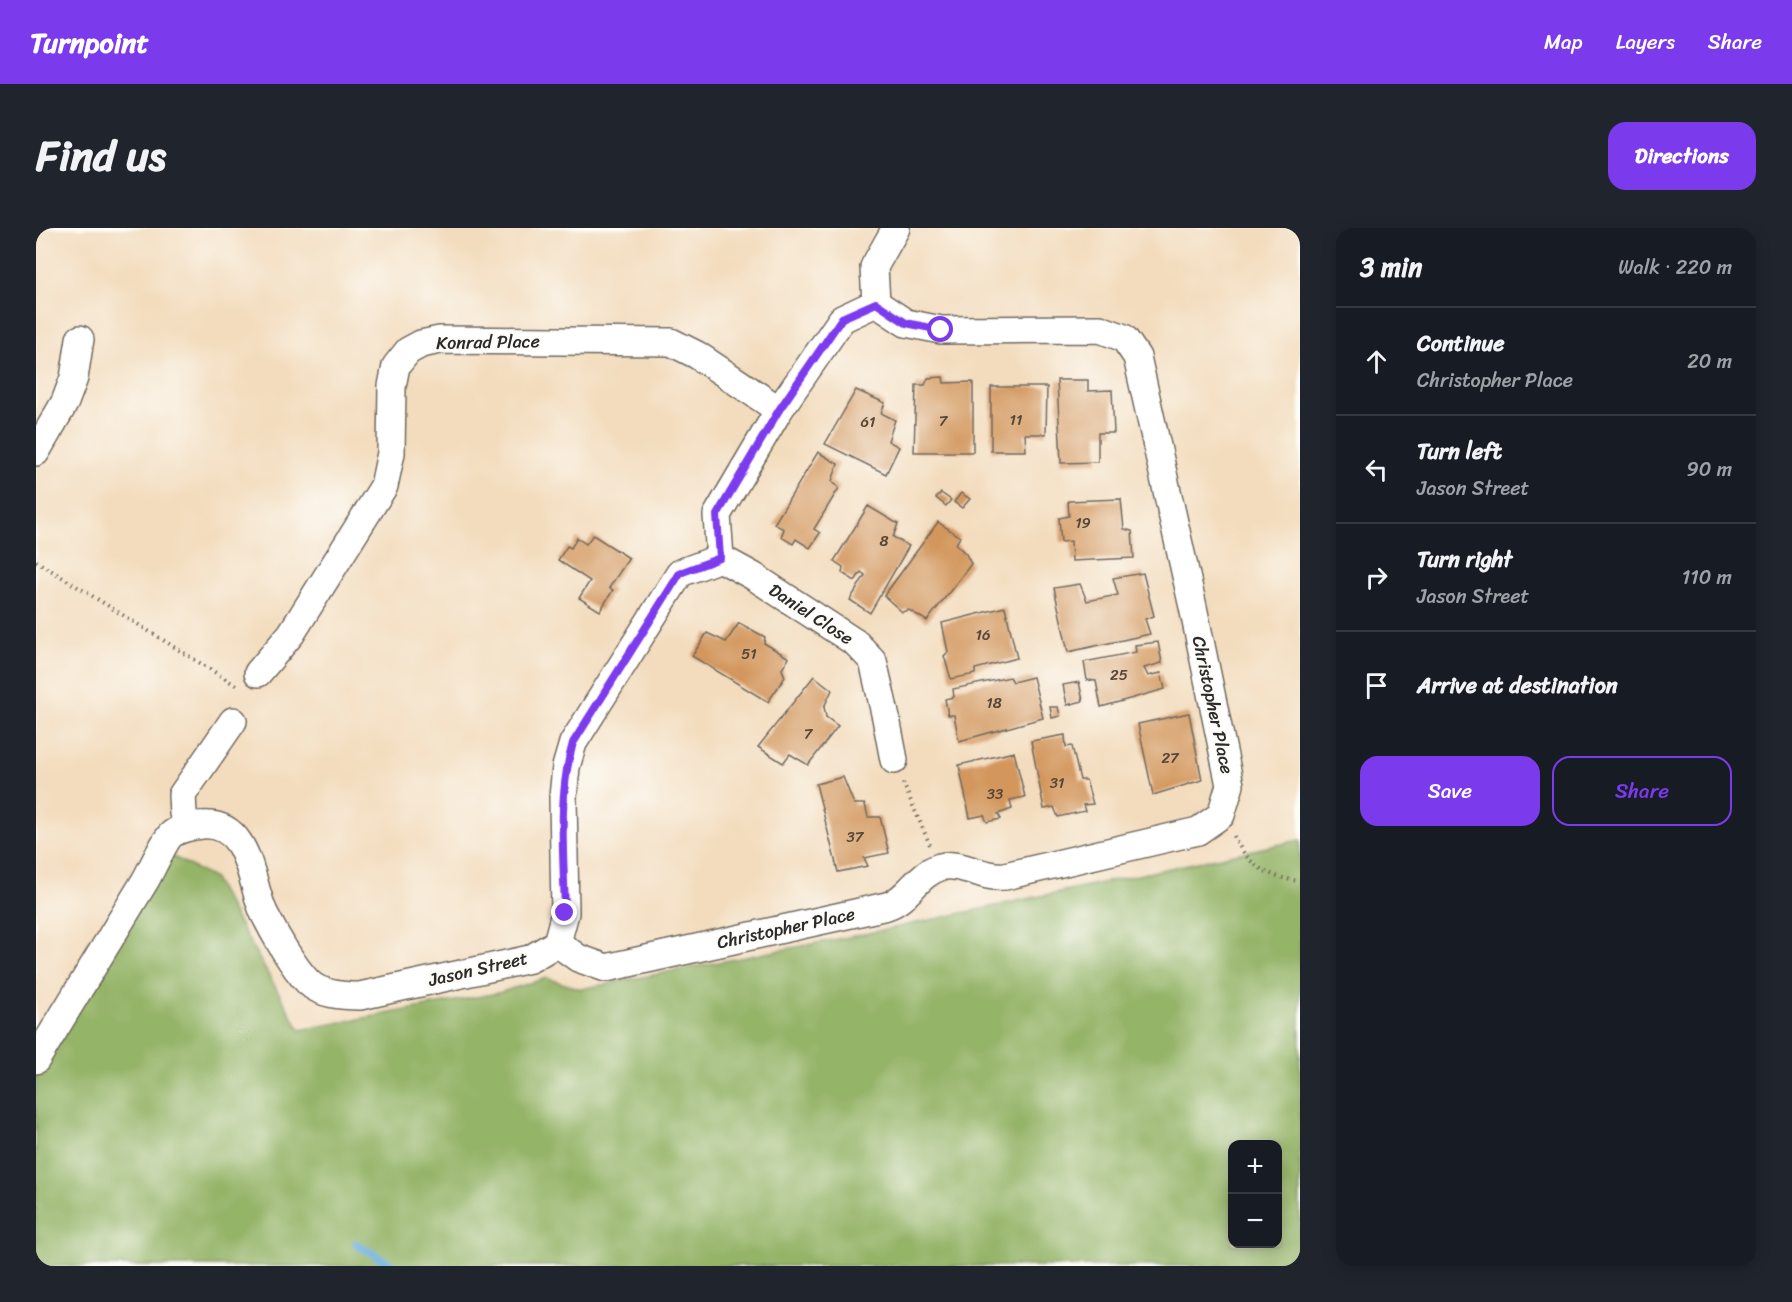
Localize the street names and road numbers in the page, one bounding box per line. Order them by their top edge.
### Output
street label: Konrad Place [436,325,540,359]
street label: Daniel Close [762,574,860,654]
street label: Christopher Place [1183,633,1243,777]
street label: Christopher Place [714,898,858,958]
street label: Jason Street [424,942,531,996]

